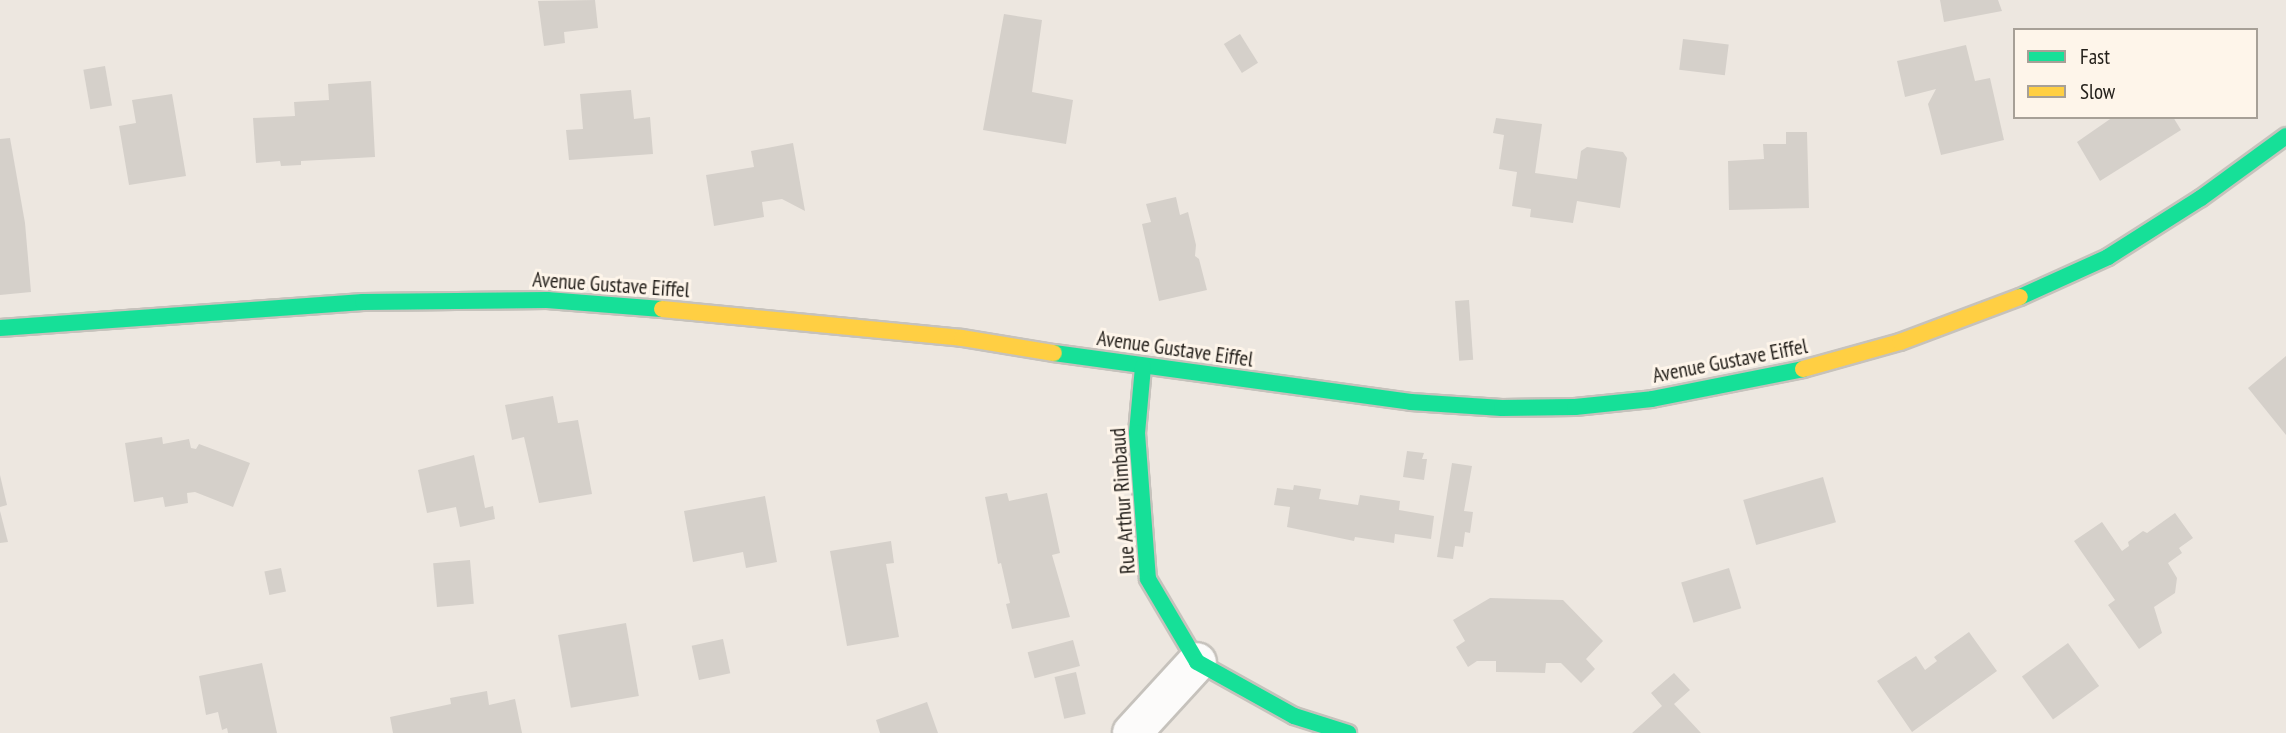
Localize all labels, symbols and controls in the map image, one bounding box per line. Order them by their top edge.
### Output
legend [2013,28,2258,119]
text: Fast [2080,43,2110,70]
text: Slow [2080,78,2115,105]
street label: Avenue Gustave Eiffel [532,267,690,303]
street label: Avenue Gustave Eiffel [1095,326,1255,372]
street label: Avenue Gustave Eiffel [1650,334,1810,388]
street label: Rue Arthur Rimbaud [1105,427,1141,575]

